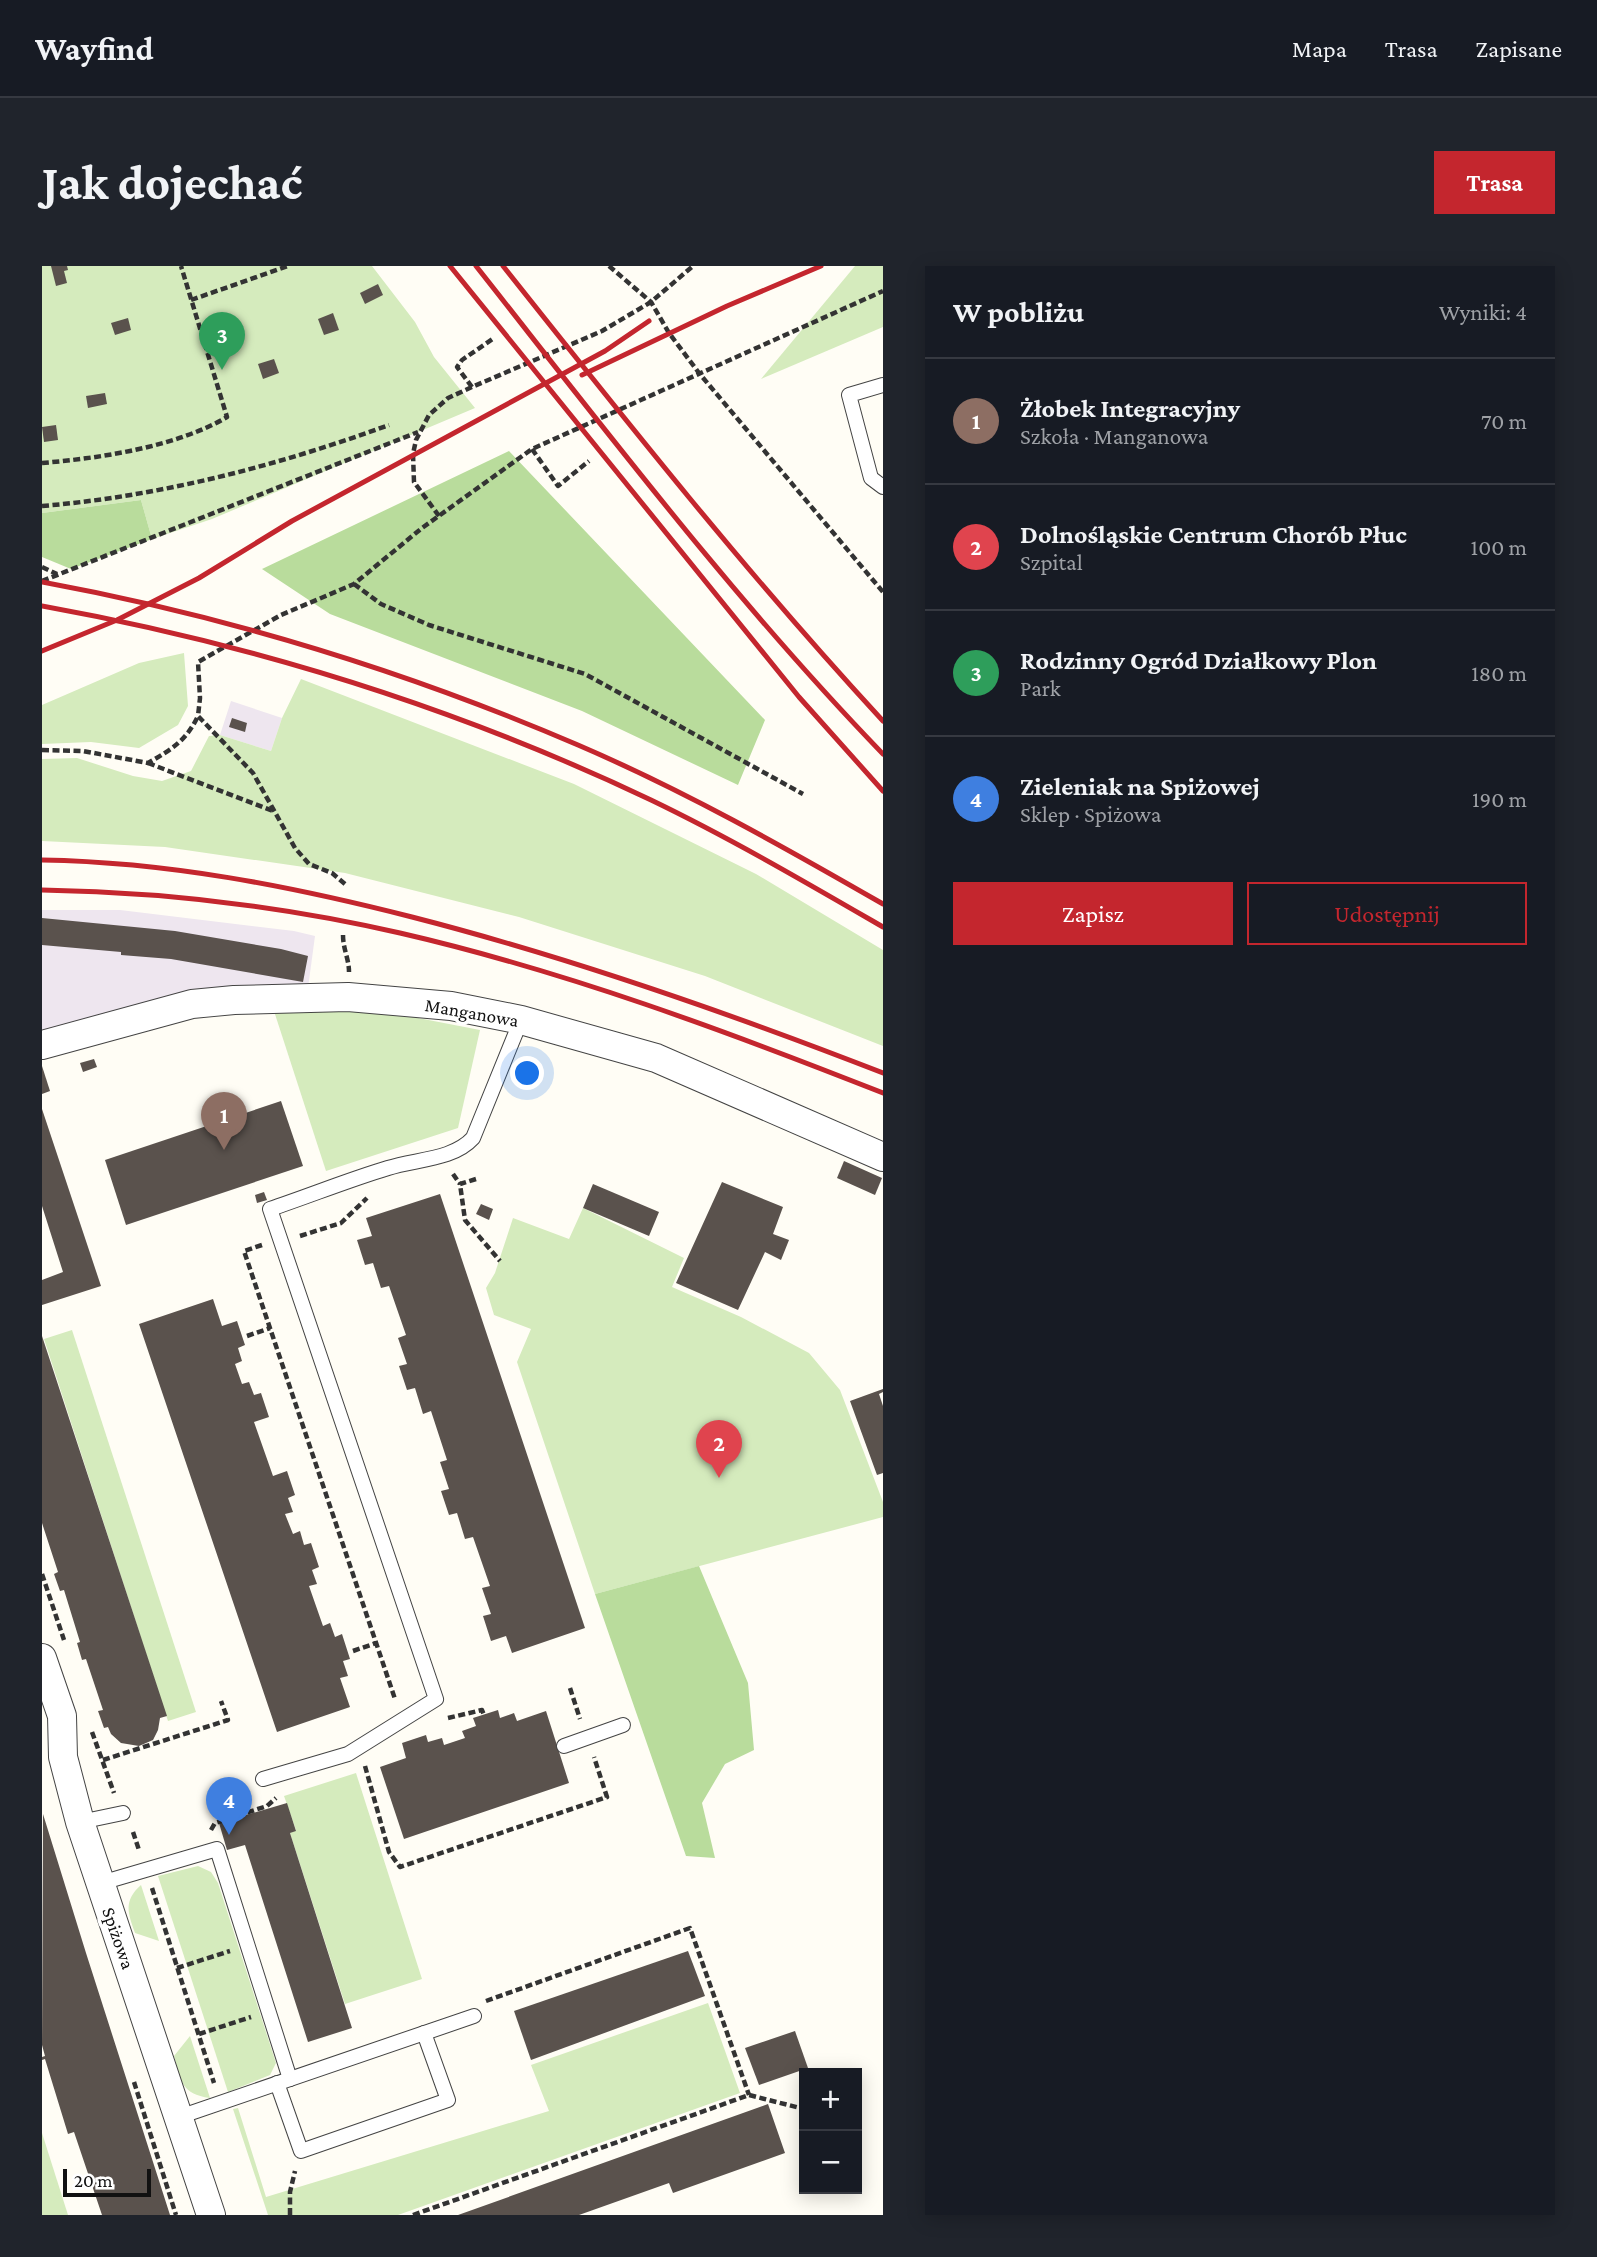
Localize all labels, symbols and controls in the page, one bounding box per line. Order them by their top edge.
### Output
text: Wayfind [35,30,153,67]
text: Mapa [1292,35,1347,62]
text: Trasa [1385,35,1438,62]
text: Zapisane [1476,35,1562,62]
button: Trasa [1434,151,1555,214]
text: Jak dojechać [42,155,302,210]
text: W pobliżu [953,295,1084,328]
text: Wyniki: 4 [1439,299,1527,325]
pin: 3 [199,312,245,370]
text: Żłobek Integracyjny [1020,394,1240,423]
text: 1 [972,408,980,434]
text: 70 m [1481,408,1527,434]
text: Szkoła · Manganowa [1020,423,1208,449]
text: Dolnośląskie Centrum Chorób Płuc [1020,520,1407,549]
text: 2 [970,534,982,560]
text: 100 m [1471,534,1527,560]
text: Szpital [1020,549,1083,575]
text: Rodzinny Ogród Działkowy Plon [1020,646,1377,675]
text: 3 [970,660,982,686]
text: 180 m [1471,660,1527,686]
text: Park [1020,675,1061,701]
text: Zieleniak na Spiżowej [1020,772,1260,801]
text: 4 [970,786,982,812]
text: 190 m [1472,786,1527,812]
text: Sklep · Spiżowa [1020,801,1161,827]
button: Zapisz [953,882,1233,945]
button: Udostępnij [1247,882,1527,945]
street label: Manganowa [423,994,521,1031]
your location [510,1056,544,1090]
pin: 1 [201,1092,247,1150]
pin: 2 [696,1420,742,1478]
pin: 4 [206,1777,252,1835]
street label: Spiżowa [98,1905,139,1972]
map controls [799,2068,862,2194]
button: + [799,2068,862,2131]
button: − [799,2131,862,2194]
scale bar [63,2166,150,2198]
text: 20 m [74,2170,113,2191]

